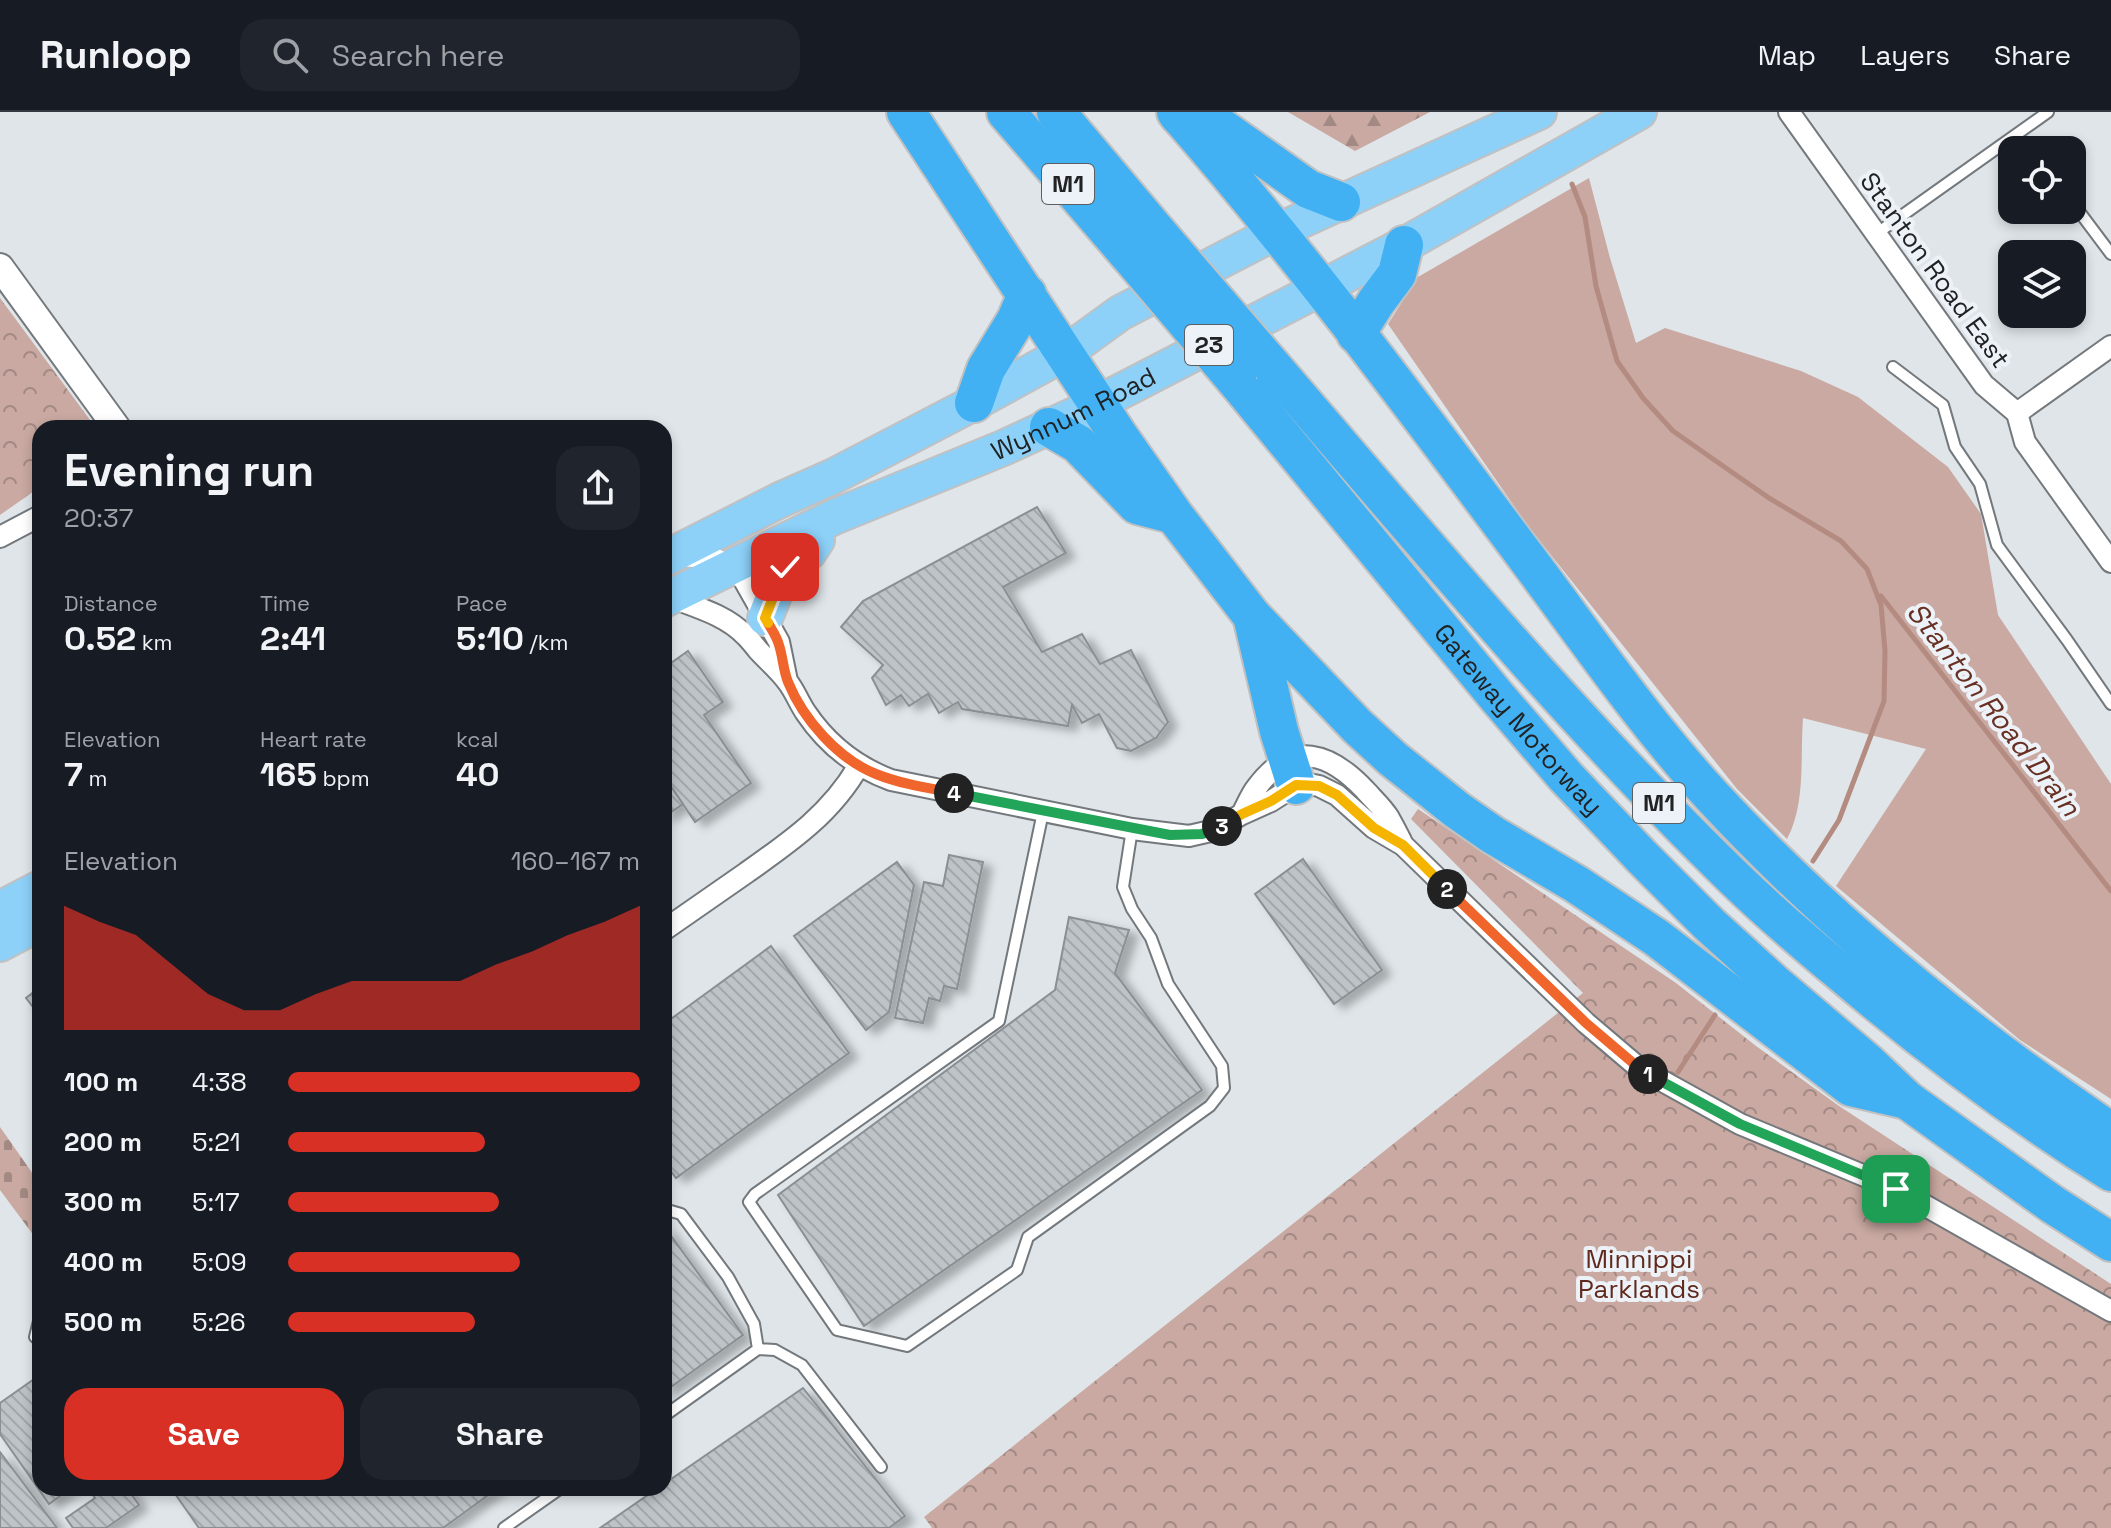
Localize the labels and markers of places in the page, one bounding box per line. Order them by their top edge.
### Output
pin [751,533,819,601]
pin: 4 [934,773,974,813]
pin: 3 [1202,806,1242,846]
pin: 2 [1427,869,1467,909]
pin: 1 [1628,1054,1668,1094]
pin [1862,1155,1930,1223]

